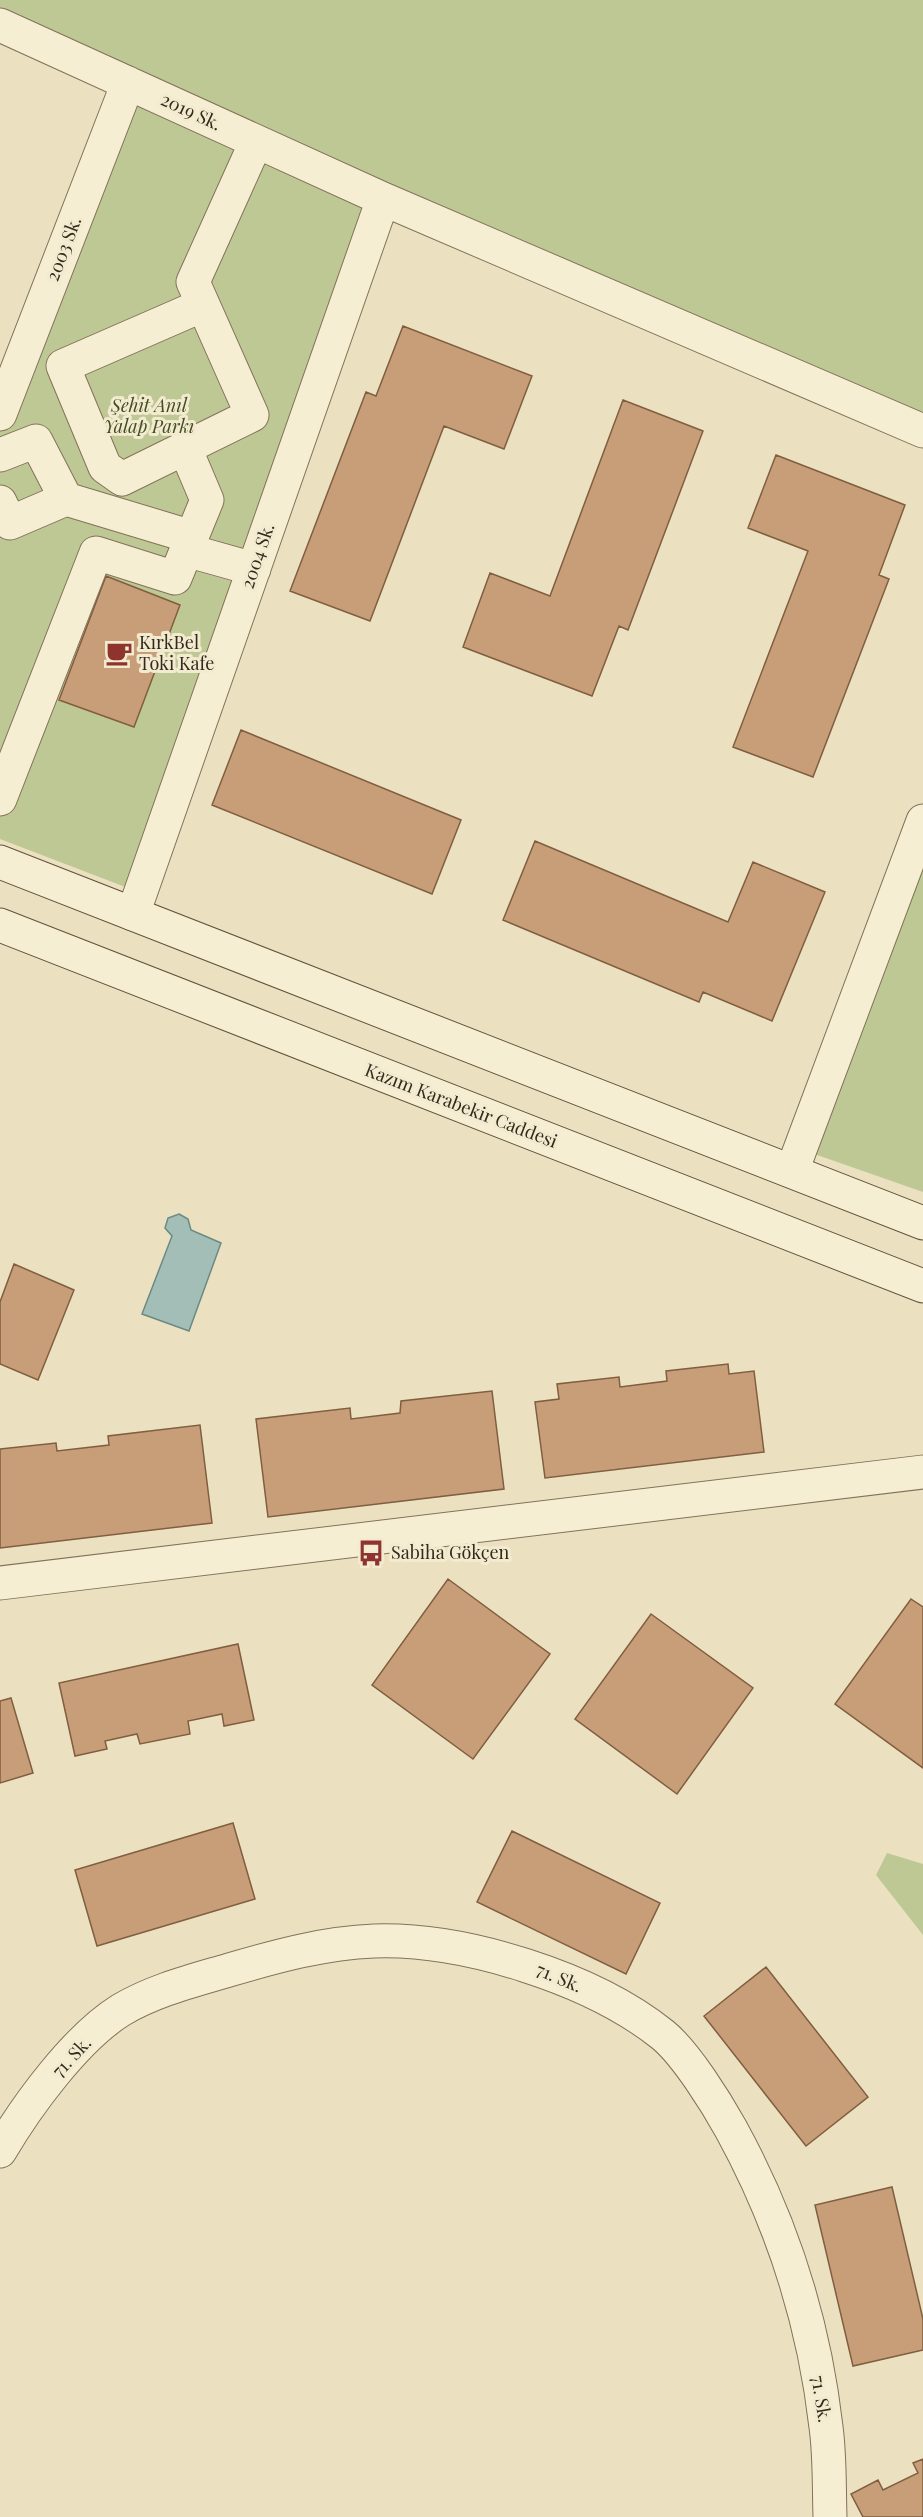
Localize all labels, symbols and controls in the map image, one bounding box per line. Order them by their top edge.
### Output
street label: 2019 Sk. [157,87,225,135]
street label: 2003 Sk. [40,213,86,284]
park label: Şehit Anıl Yalap Parkı [104,393,194,438]
street label: 2004 Sk. [235,520,279,592]
place label: KırkBel Toki Kafe [139,630,214,675]
cafe icon: KırkBel Toki Kafe [104,638,134,668]
street label: Kazım Karabekir Caddesi [362,1057,561,1153]
bus stop icon: Sabiha Gökçen [356,1538,386,1568]
place label: Sabiha Gökçen [391,1540,509,1564]
street label: 71. Sk. [533,1957,586,1997]
street label: 71. Sk. [46,2031,96,2082]
street label: 71. Sk. [806,2374,838,2424]

